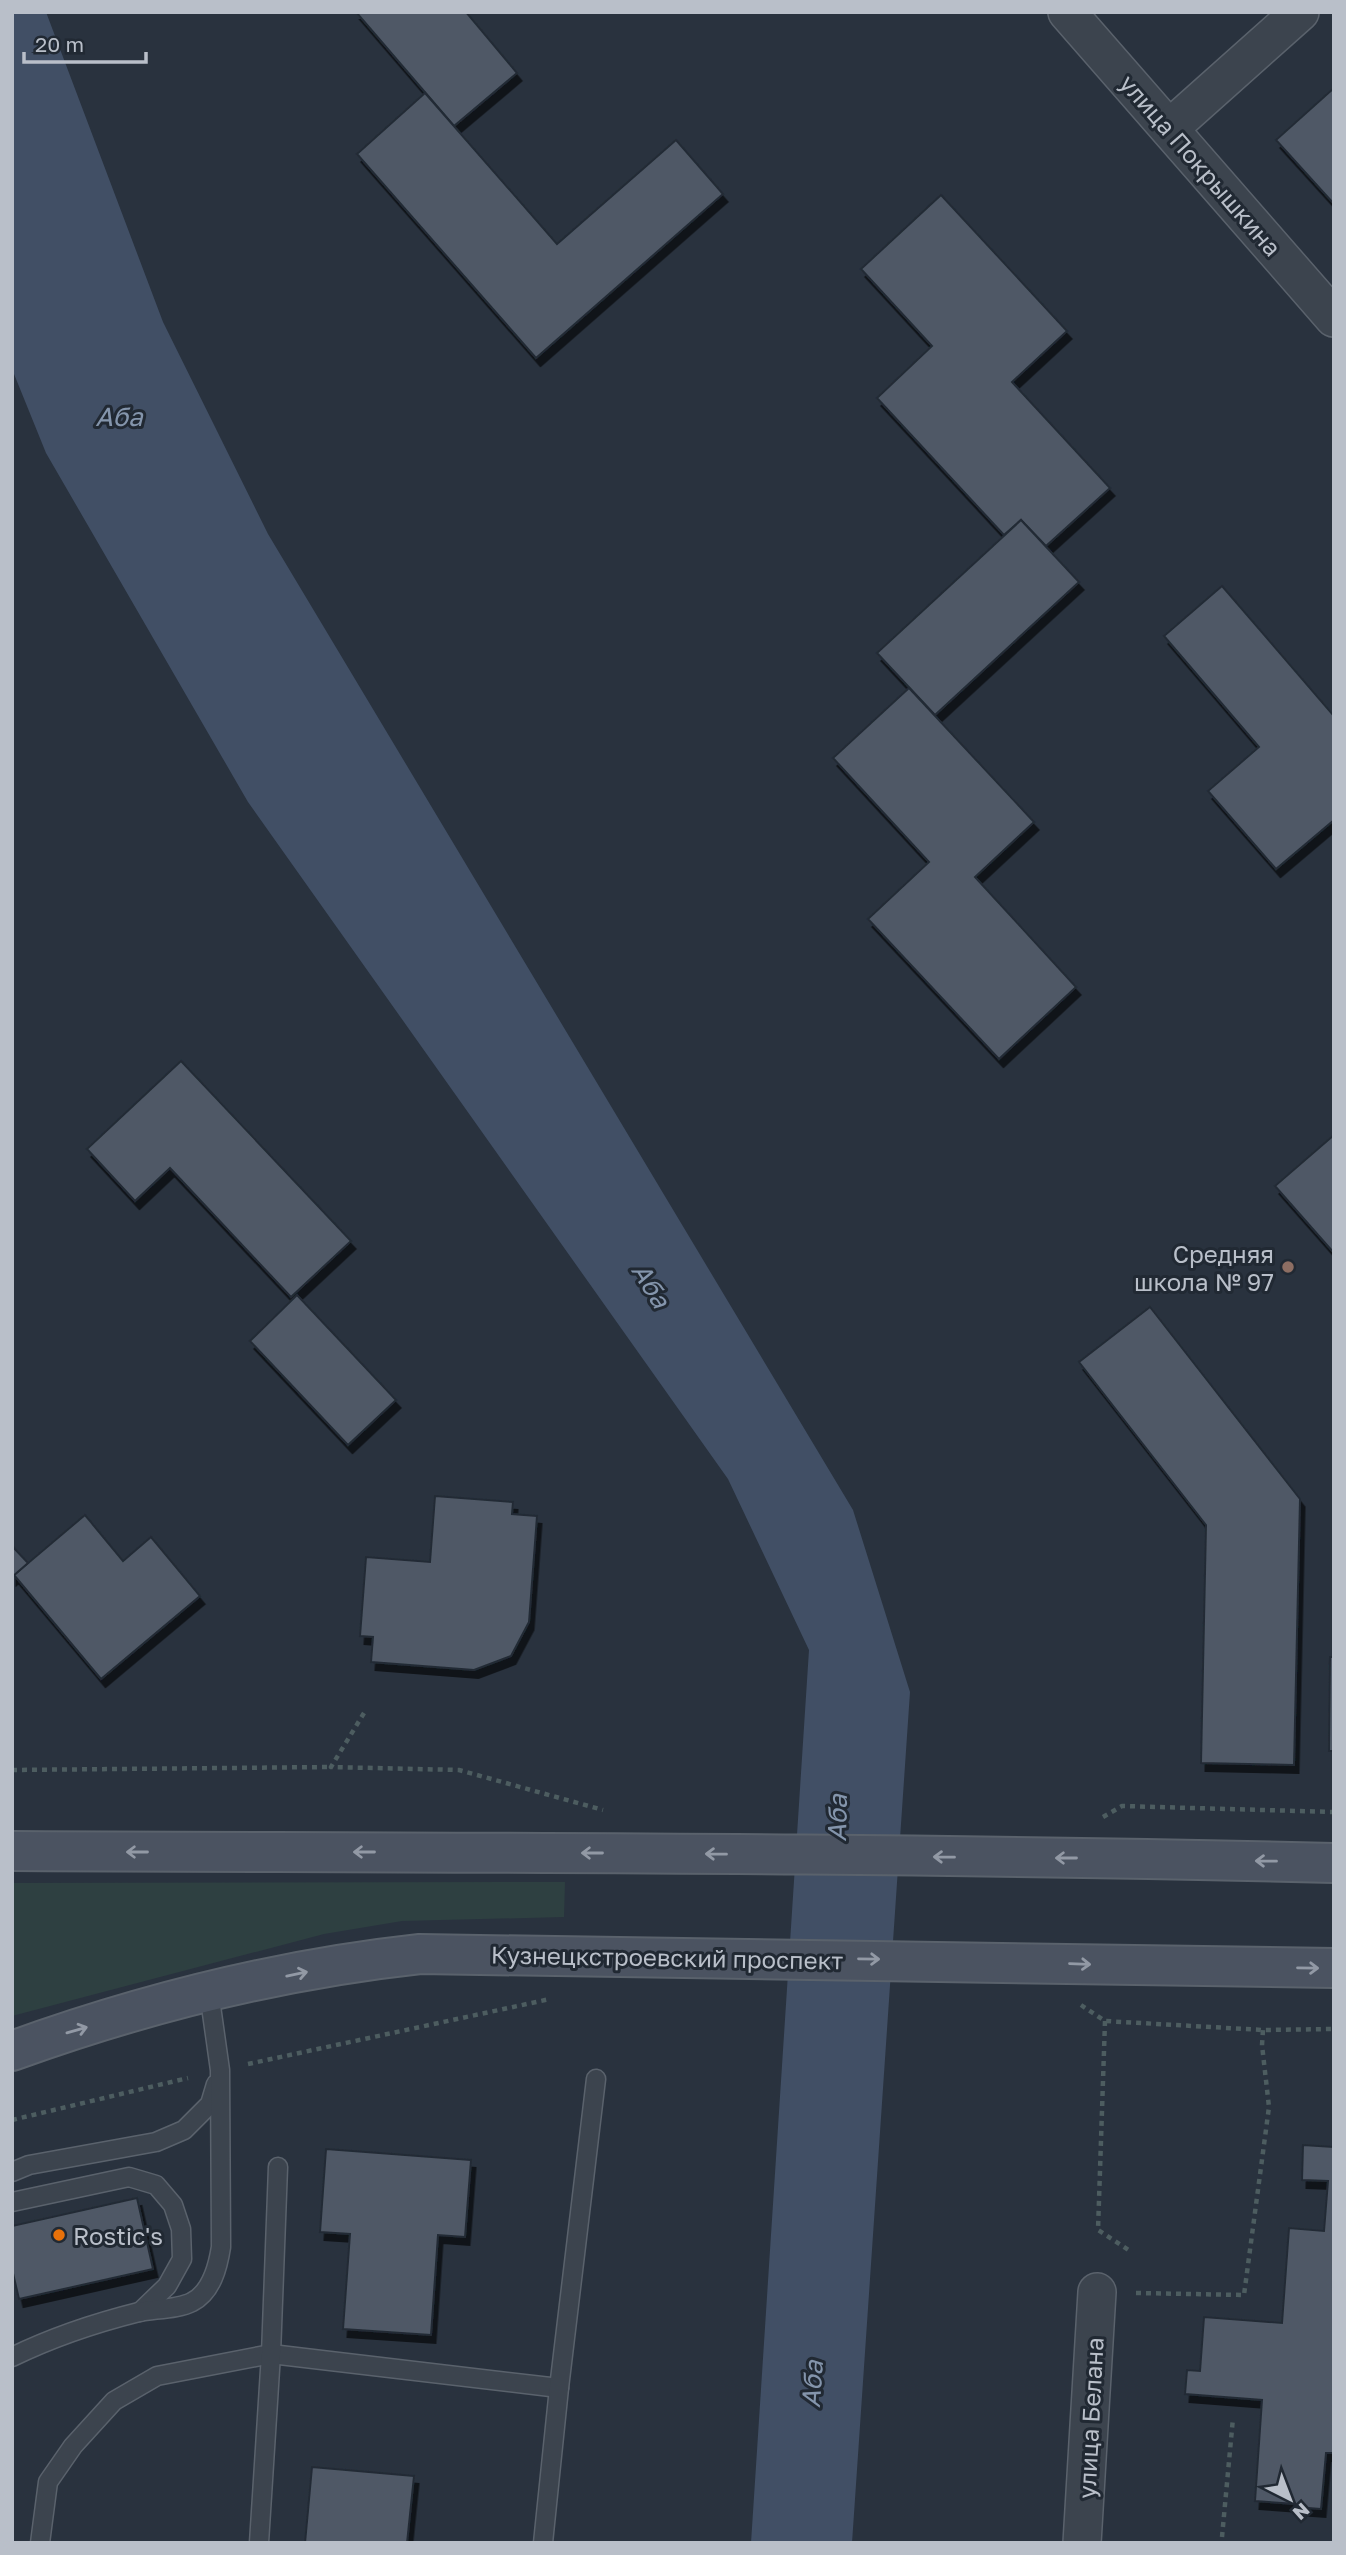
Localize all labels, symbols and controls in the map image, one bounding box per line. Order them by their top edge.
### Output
scale bar [24,21,147,65]
text: 20 m [35,31,84,57]
street label: улица Покрышкина [1114,68,1288,262]
water label: Аба [95,401,144,432]
place label: Средняя школа № 97 [1134,1239,1274,1296]
water label: Аба [625,1257,677,1314]
marker: Средняя школа № 97 [1280,1259,1296,1275]
water label: Аба [821,1793,853,1842]
one-way arrow [125,1845,148,1859]
one-way arrow [353,1845,376,1859]
one-way arrow [580,1846,603,1860]
one-way arrow [705,1847,728,1861]
one-way arrow [933,1851,956,1864]
one-way arrow [1054,1851,1077,1865]
one-way arrow [1254,1854,1277,1868]
street label: Кузнецкстроевский проспект [491,1939,844,1975]
one-way arrow [857,1953,880,1966]
one-way arrow [1068,1957,1091,1970]
one-way arrow [1296,1961,1319,1974]
one-way arrow [285,1966,308,1980]
one-way arrow [66,2022,88,2035]
place label: Rostic's [73,2221,163,2250]
marker: Rostic's [51,2227,67,2243]
street label: улица Белана [1071,2336,1109,2500]
water label: Аба [795,2358,829,2409]
north arrow [1255,2464,1325,2534]
text: N [1289,2499,1315,2525]

